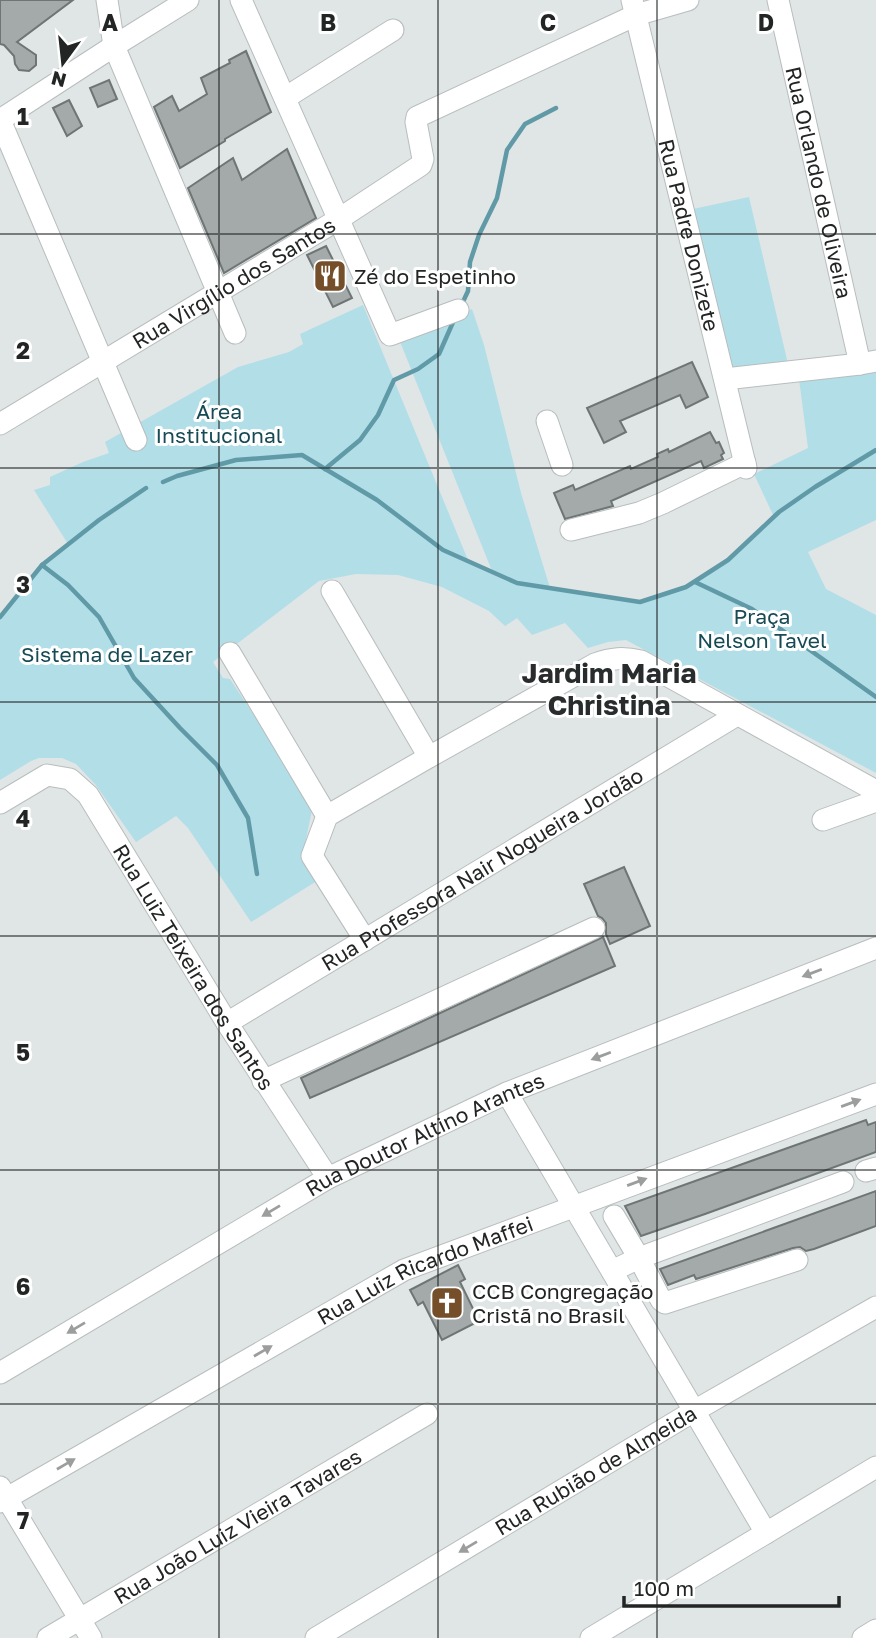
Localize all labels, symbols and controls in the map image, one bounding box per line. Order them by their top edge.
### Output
text: A [102,8,119,36]
text: B [320,8,336,36]
text: C [540,8,556,36]
text: D [758,8,774,36]
north arrow [28,28,98,98]
street label: Rua Orlando de Oliveira [780,64,858,301]
text: N [49,67,68,93]
text: 1 [17,102,29,130]
street label: Rua Padre Donizete [653,136,725,334]
street label: Rua Virgílio dos Santos [127,211,340,354]
restaurant icon: Zé do Espetinho [311,257,349,295]
place label: Zé do Espetinho [354,263,516,289]
text: 2 [16,336,30,364]
park label: Área Institucional [156,398,282,448]
text: 3 [16,570,30,598]
park label: Praça Nelson Tavel [697,603,827,653]
park label: Sistema de Lazer [21,641,193,667]
district label: Jardim Maria Christina [521,656,697,721]
street label: Rua Professora Nair Nogueira Jordão [316,762,648,976]
text: 4 [16,804,30,832]
street label: Rua Luiz Teixeira dos Santos [108,839,280,1095]
one-way arrow [802,967,823,978]
text: 5 [16,1038,30,1066]
one-way arrow [590,1051,611,1062]
street label: Rua Doutor Altino Arantes [300,1067,548,1202]
one-way arrow [840,1097,861,1108]
one-way arrow [627,1176,648,1187]
one-way arrow [261,1205,281,1217]
street label: Rua Luiz Ricardo Maffei [312,1210,536,1330]
text: 6 [16,1272,30,1300]
place label: CCB Congregação Cristã no Brasil [472,1278,653,1328]
church icon: CCB Congregação Cristã no Brasil [428,1284,466,1322]
one-way arrow [66,1322,85,1334]
one-way arrow [254,1345,273,1357]
street label: Rua Rubião de Almeida [490,1400,701,1541]
street label: Rua João Luiz Vieira Tavares [109,1443,366,1609]
one-way arrow [56,1458,76,1470]
text: 7 [17,1506,29,1534]
one-way arrow [458,1541,477,1553]
scale bar [624,1564,839,1608]
text: 100 m [634,1575,694,1601]

